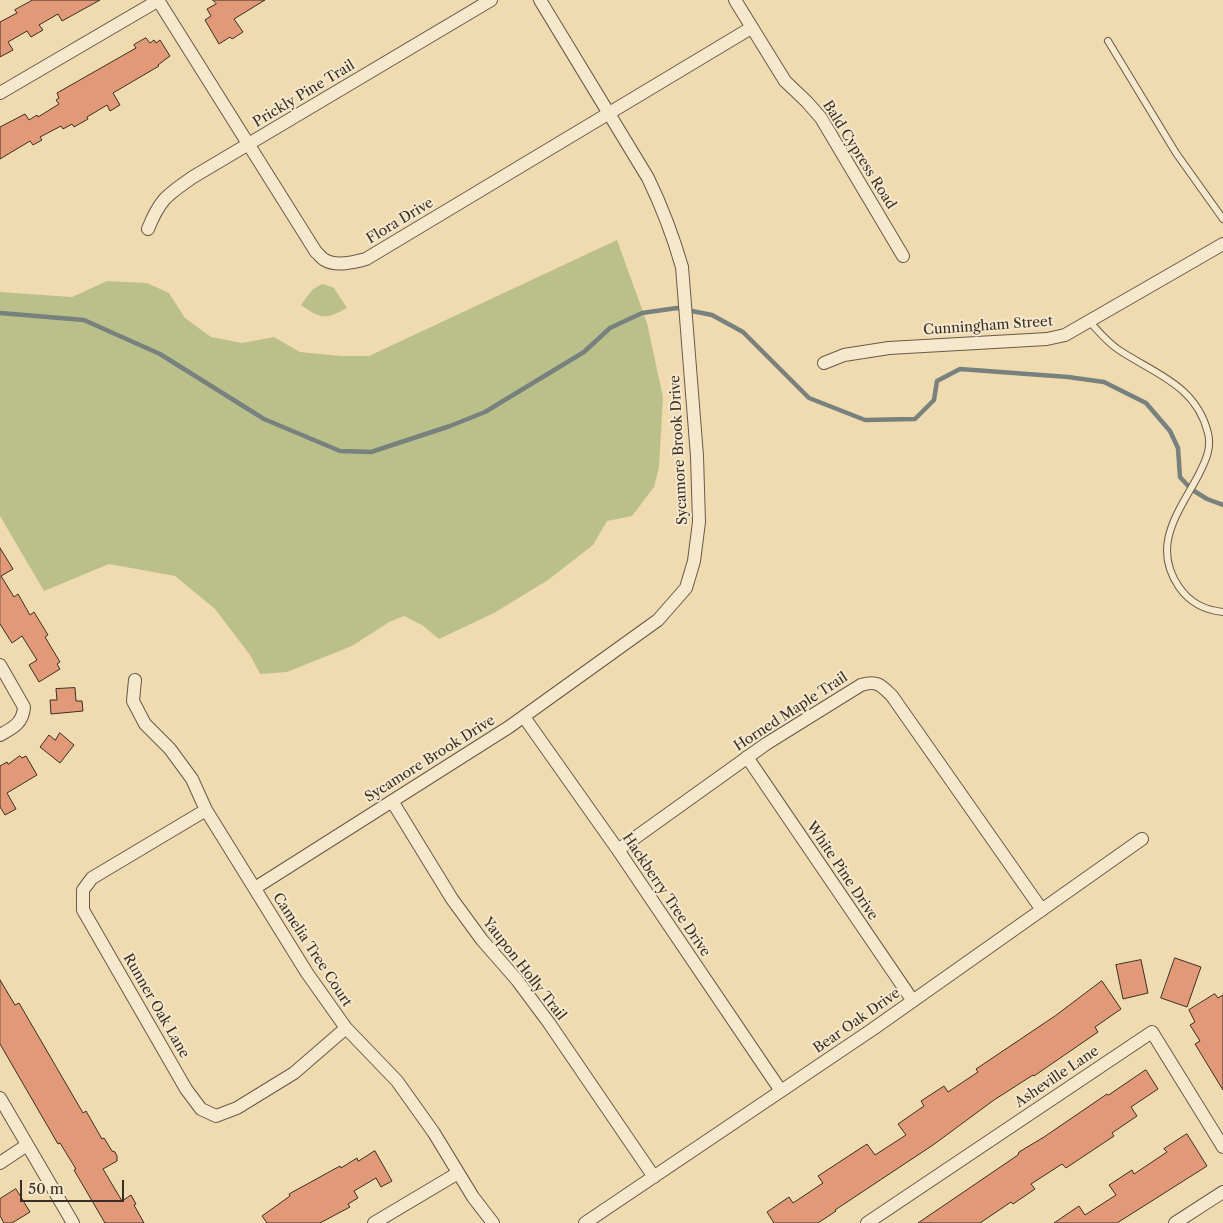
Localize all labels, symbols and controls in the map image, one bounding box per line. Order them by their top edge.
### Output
street label: Prickly Pine Trail [250,57,358,131]
street label: Bald Cypress Road [819,98,899,212]
street label: Flora Drive [363,194,437,248]
street label: Cunningham Street [923,313,1053,339]
street label: Sycamore Brook Drive [667,375,691,525]
street label: Horned Maple Trail [731,669,851,755]
street label: Sycamore Brook Drive [362,712,498,806]
street label: White Pine Drive [803,818,881,924]
street label: Hackberry Tree Drive [618,830,714,960]
street label: Camelia Tree Court [269,890,355,1010]
street label: Yaupon Holly Trail [479,914,569,1024]
street label: Runner Oak Lane [119,951,193,1061]
street label: Bear Oak Drive [810,985,904,1057]
street label: Asheville Lane [1012,1043,1102,1111]
scale bar [22,1170,126,1202]
text: 50 m [28,1179,64,1198]

